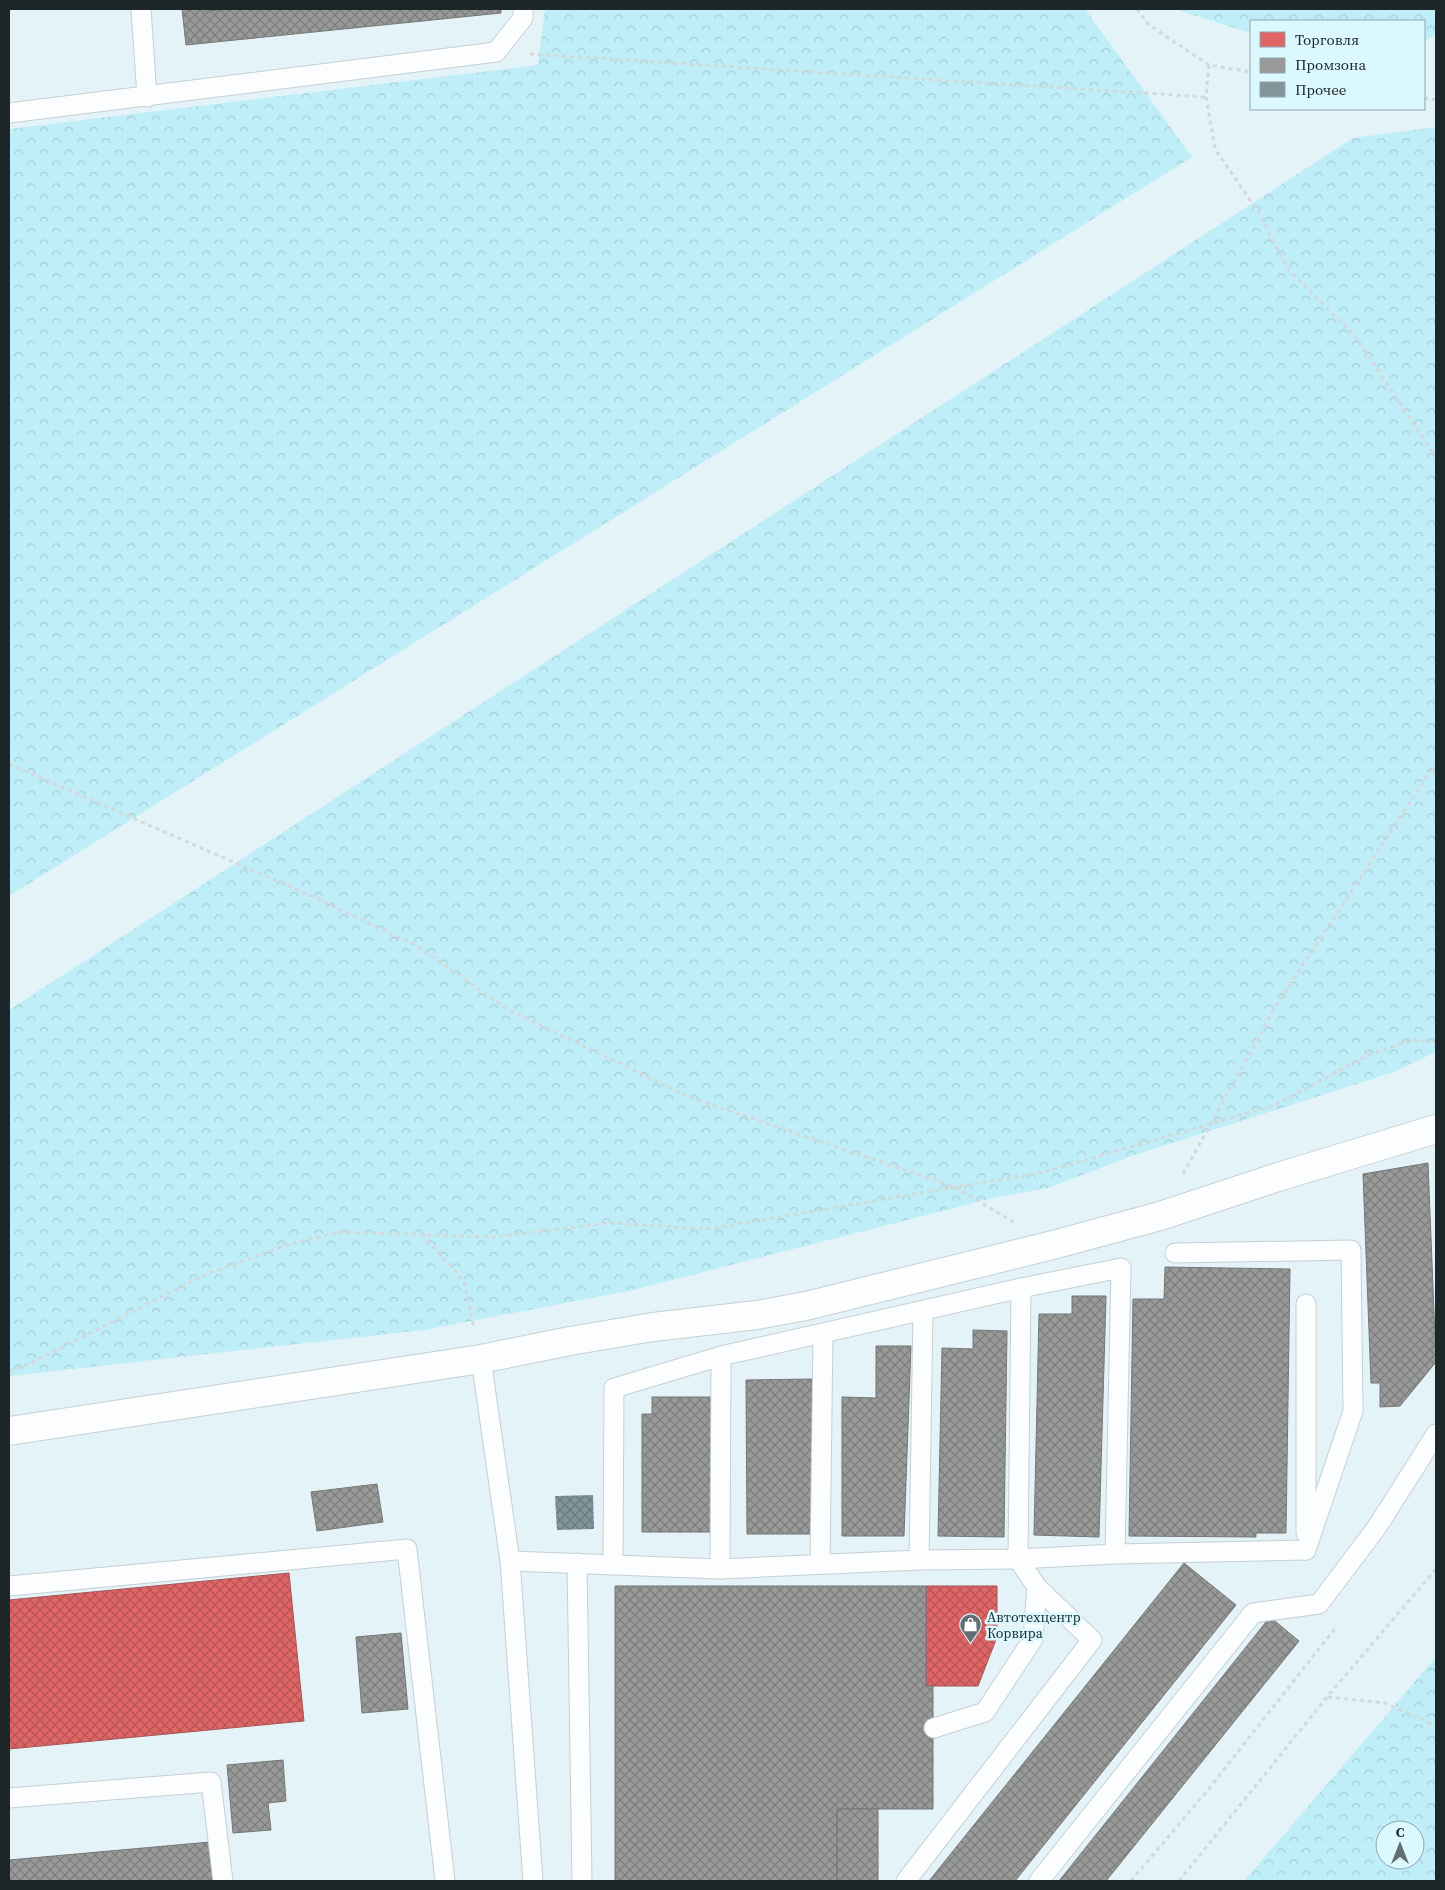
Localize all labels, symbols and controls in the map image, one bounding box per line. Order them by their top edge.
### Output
legend [1250,20,1425,110]
text: Торговля [1295,29,1359,50]
text: Промзона [1295,54,1366,75]
text: Прочее [1295,79,1347,100]
place label: Автотехцентр Корвира [987,1607,1081,1643]
shop icon: Автотехцентр Корвира [959,1613,983,1644]
north arrow [1375,1820,1425,1870]
text: С [1396,1822,1405,1842]

